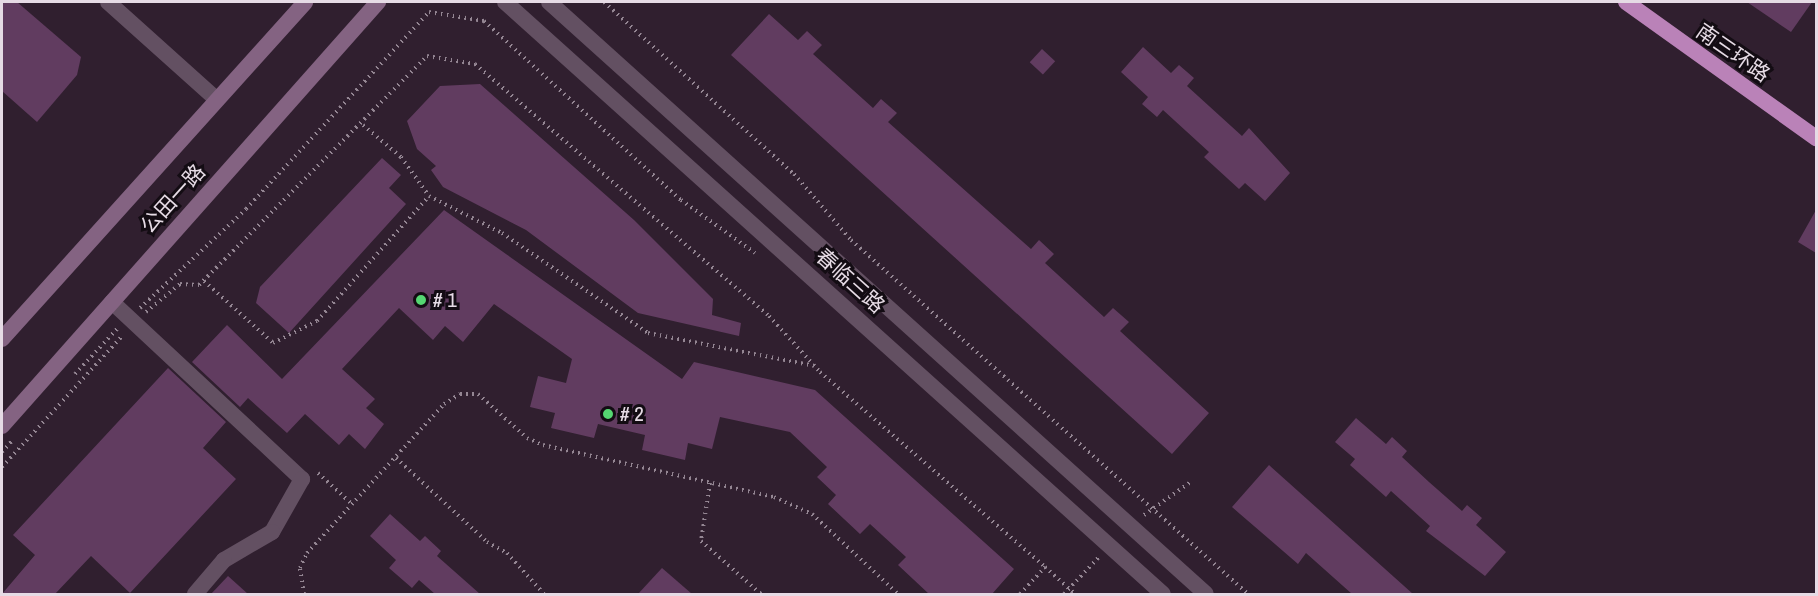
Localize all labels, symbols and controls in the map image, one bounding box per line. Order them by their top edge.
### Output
street label: 南三环路 [1691,19,1775,87]
street label: 公田一路 [136,159,210,239]
street label: 春临三路 [810,244,890,318]
place label: # 1 [433,287,457,313]
marker: # 1 [414,293,428,307]
place label: # 2 [620,401,644,427]
marker: # 2 [601,407,615,421]

